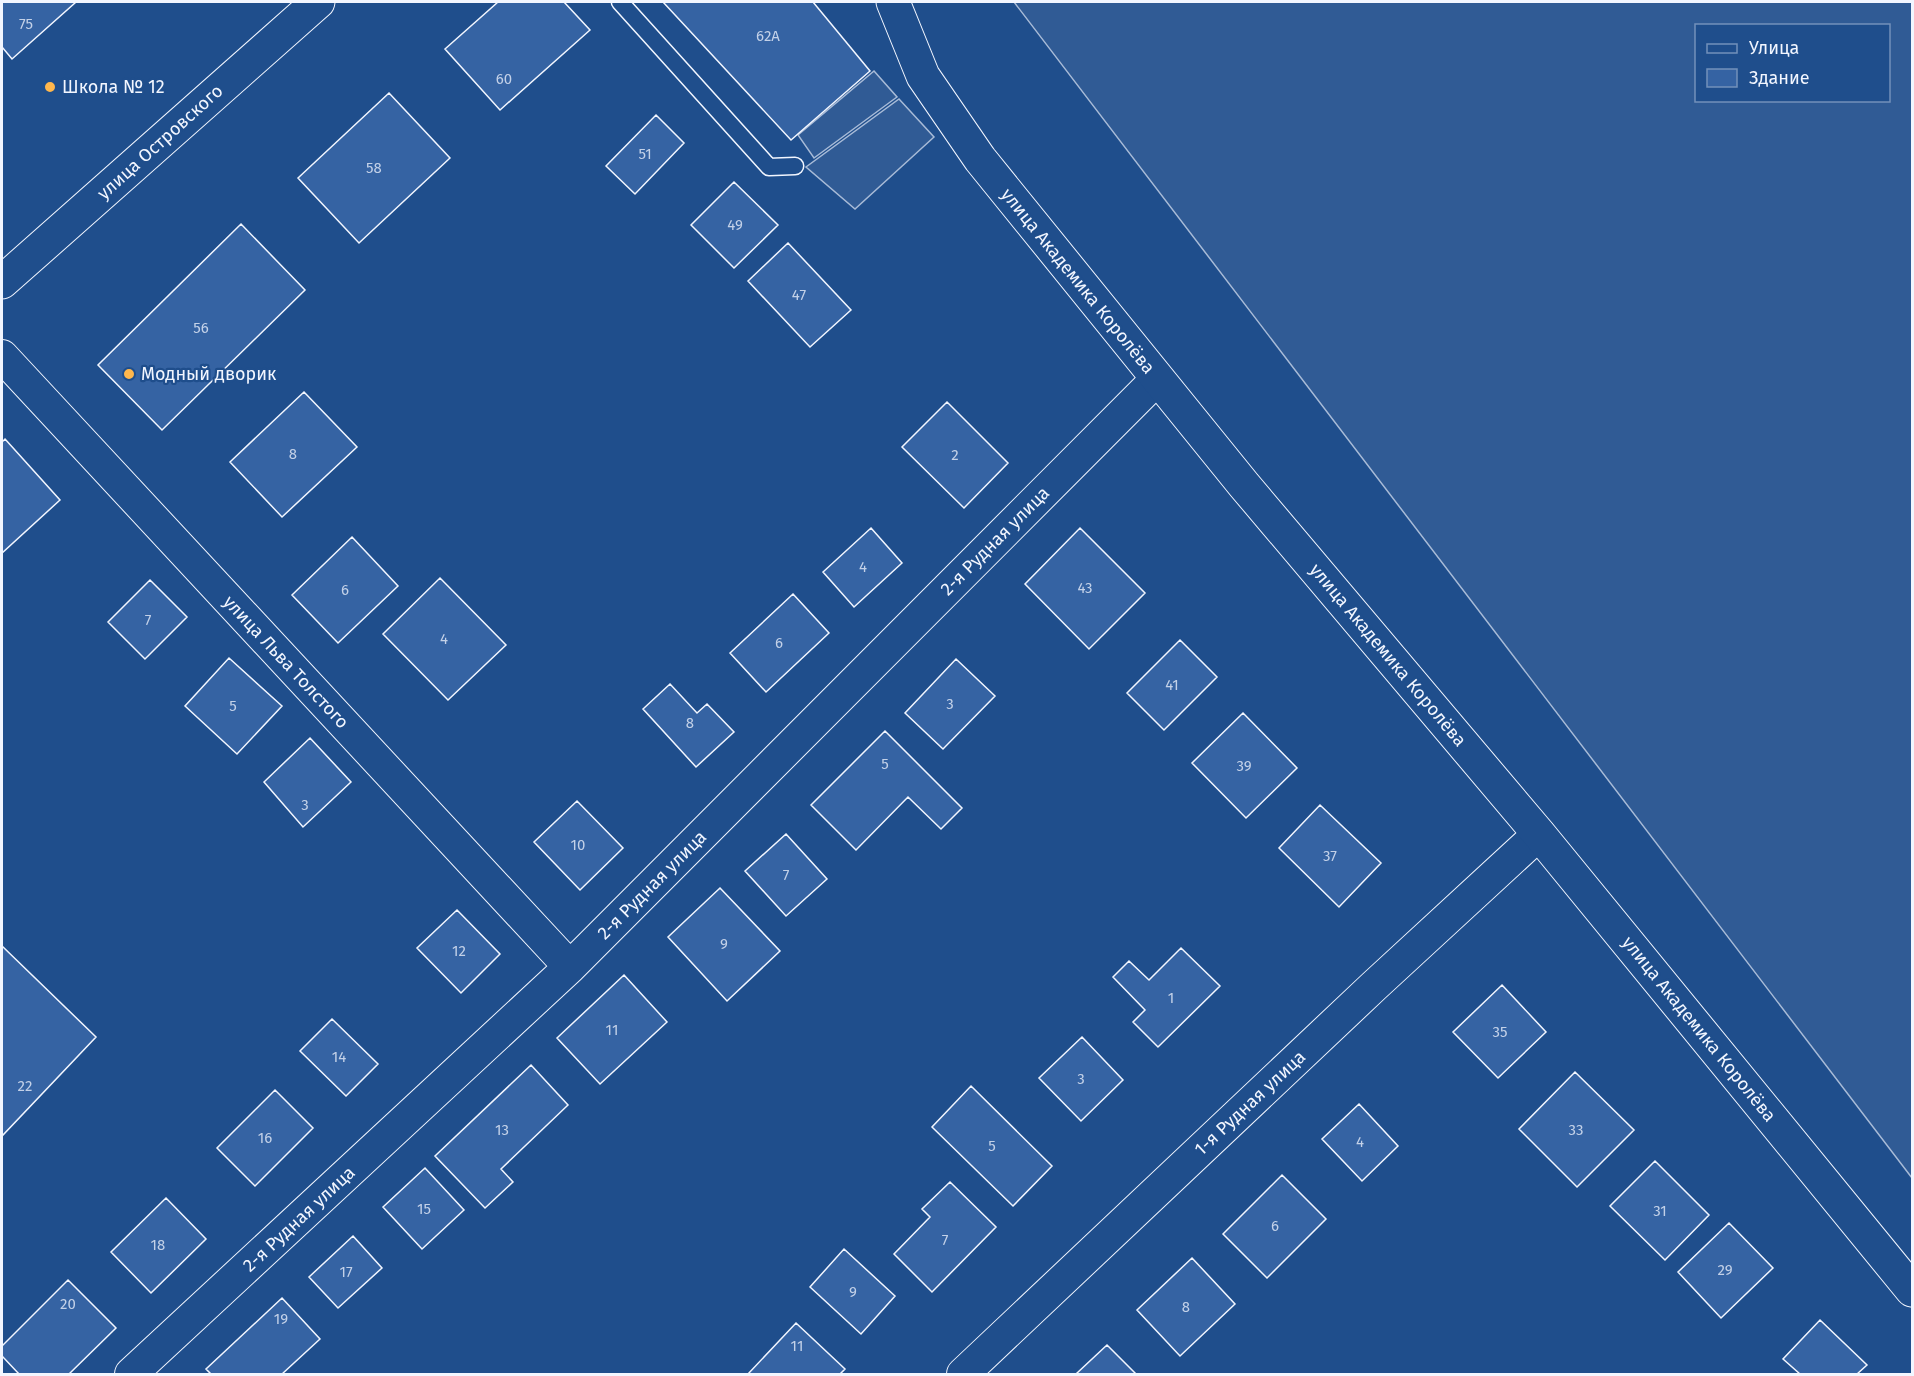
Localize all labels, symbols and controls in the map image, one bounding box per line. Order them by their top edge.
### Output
house number: 75 [19,15,33,33]
legend [1695,24,1890,102]
house number: 62А [756,27,780,45]
text: Улица [1749,37,1799,59]
text: Здание [1749,67,1810,89]
house number: 60 [496,70,512,88]
place label: Школа № 12 [62,76,165,98]
marker: Школа № 12 [43,80,57,94]
street label: улица Островского [93,80,227,204]
house number: 51 [638,145,652,163]
house number: 58 [366,159,382,177]
street label: улица Академика Королёва [996,184,1160,378]
house number: 49 [727,216,743,234]
house number: 47 [792,286,806,304]
house number: 56 [193,319,209,337]
place label: Модный дворик [141,363,277,385]
marker: Модный дворик [122,367,136,381]
house number: 8 [289,445,297,463]
house number: 2 [951,446,959,464]
street label: 2-я Рудная улица [936,482,1054,600]
house number: 4 [859,558,867,576]
street label: улица Академика Королёва [1305,559,1471,751]
house number: 43 [1077,579,1093,597]
house number: 6 [341,581,349,599]
street label: улица Льва Толстого [219,591,353,733]
house number: 7 [145,611,152,629]
house number: 4 [440,630,448,648]
house number: 6 [775,634,783,652]
house number: 41 [1165,676,1179,694]
house number: 3 [946,695,954,713]
house number: 5 [229,697,237,715]
house number: 8 [686,714,694,732]
house number: 5 [881,755,889,773]
house number: 39 [1236,757,1252,775]
house number: 3 [301,796,309,814]
street label: 2-я Рудная улица [593,826,711,944]
house number: 10 [571,836,585,854]
house number: 37 [1323,847,1337,865]
house number: 7 [783,866,790,884]
street label: улица Академика Королёва [1617,932,1781,1126]
house number: 9 [720,935,728,953]
house number: 12 [452,942,466,960]
house number: 1 [1168,989,1174,1007]
house number: 11 [606,1021,618,1039]
house number: 35 [1492,1023,1508,1041]
street label: 1-я Рудная улица [1190,1046,1310,1160]
house number: 14 [332,1048,346,1066]
house number: 3 [1077,1070,1085,1088]
house number: 22 [18,1077,32,1095]
house number: 13 [495,1121,509,1139]
house number: 33 [1569,1121,1583,1139]
house number: 16 [258,1129,272,1147]
house number: 4 [1356,1133,1364,1151]
house number: 5 [988,1137,996,1155]
street label: 2-я Рудная улица [238,1162,360,1276]
house number: 15 [417,1200,431,1218]
house number: 31 [1653,1202,1667,1220]
house number: 6 [1271,1217,1279,1235]
house number: 7 [942,1231,949,1249]
house number: 18 [151,1236,165,1254]
house number: 29 [1717,1261,1733,1279]
house number: 17 [339,1263,353,1281]
house number: 9 [849,1283,857,1301]
house number: 20 [60,1295,76,1313]
house number: 8 [1182,1298,1190,1316]
house number: 19 [274,1310,288,1328]
house number: 11 [791,1337,803,1355]

